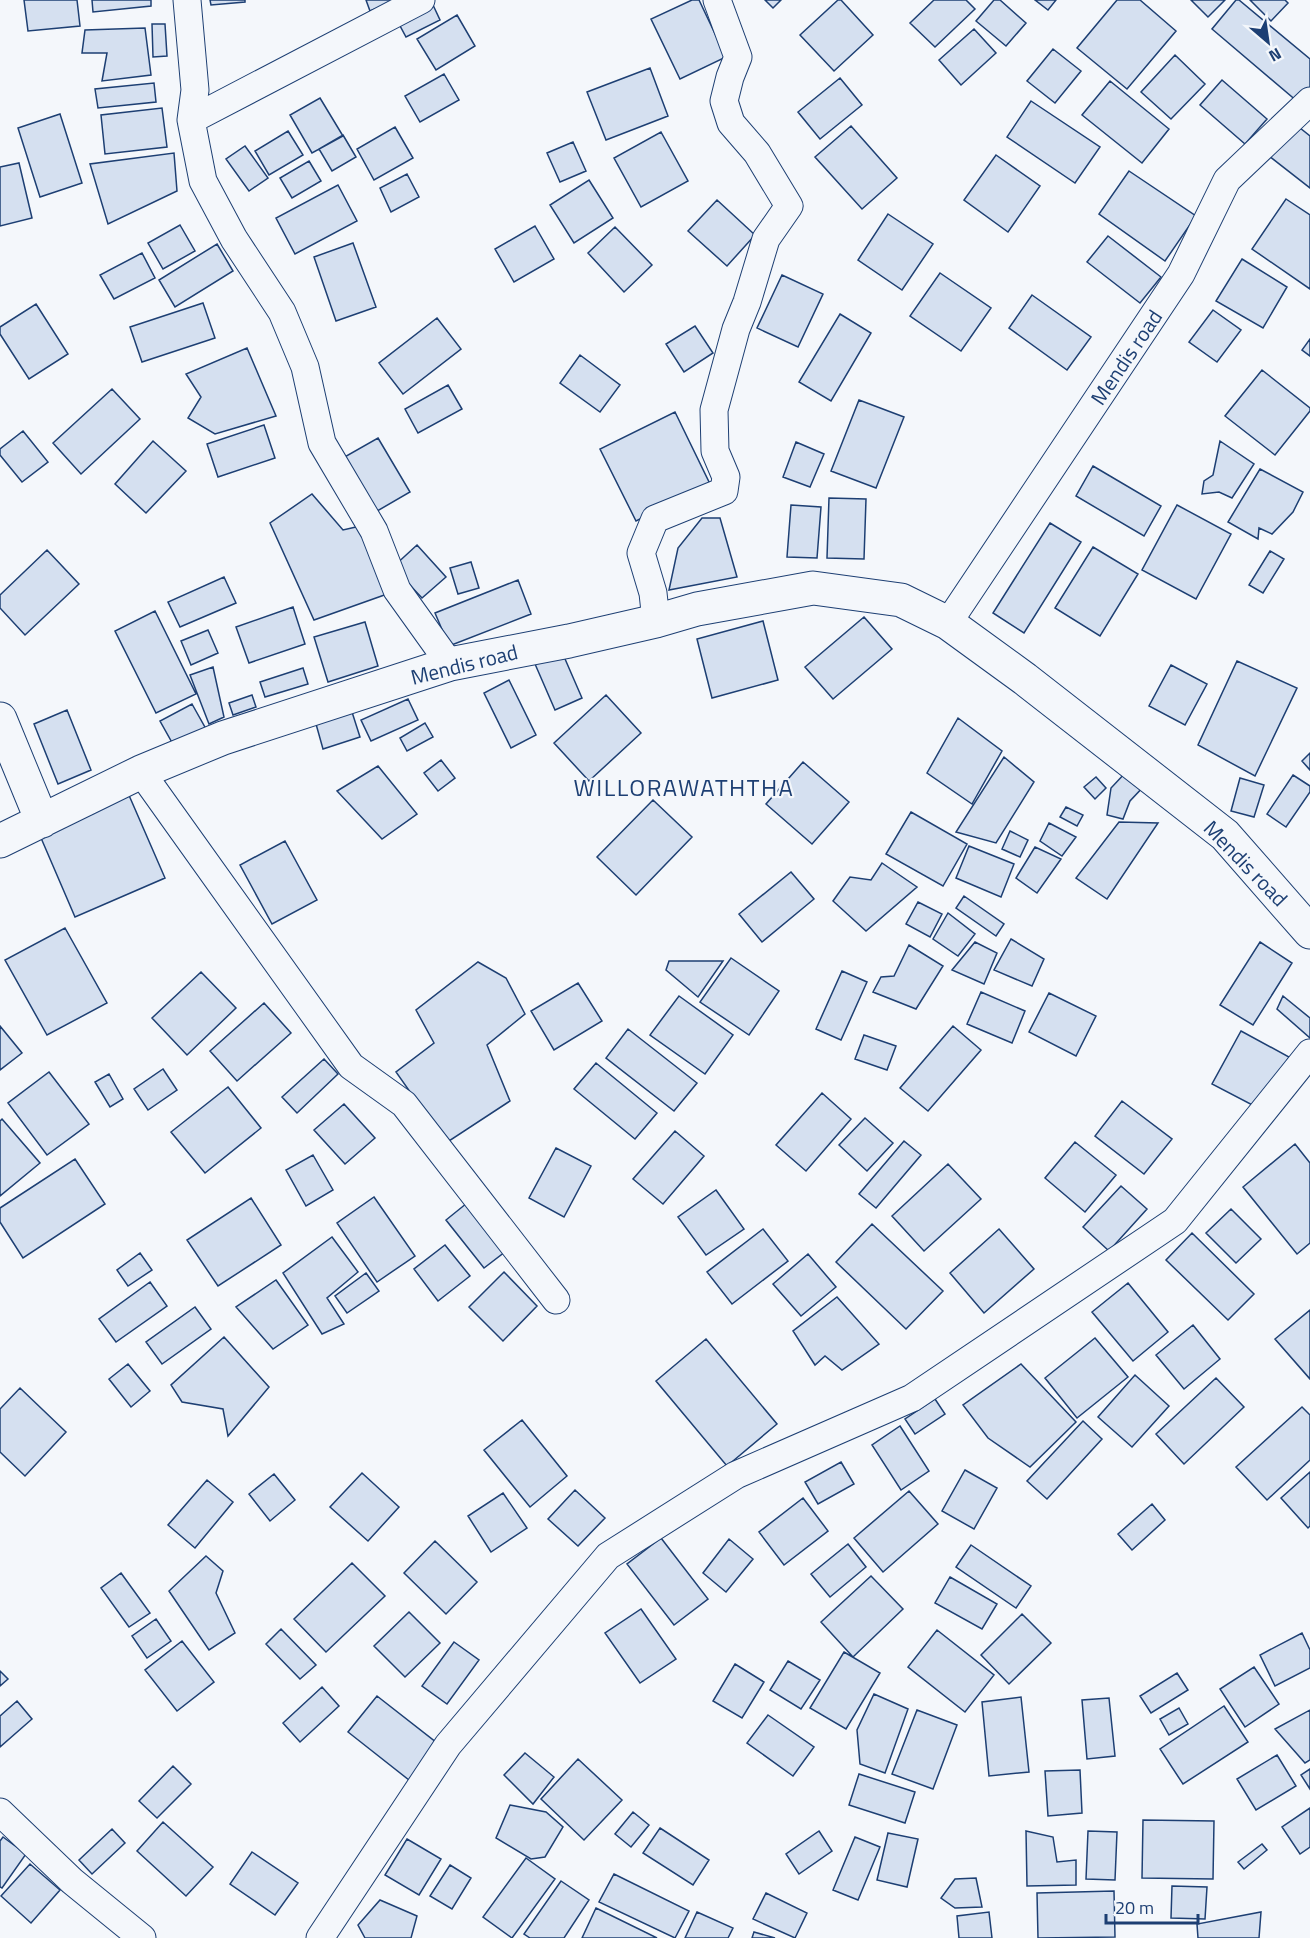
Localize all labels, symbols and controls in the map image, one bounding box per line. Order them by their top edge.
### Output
north arrow [1238,12,1298,72]
text: N [1265,42,1286,68]
street label: Mendis road [1082,303,1170,411]
street label: Mendis road [407,635,521,693]
district label: WILLORAWATHTHA [574,769,794,805]
street label: Mendis road [1197,813,1295,913]
scale bar [1106,1887,1198,1925]
text: 20 m [1115,1894,1154,1921]

